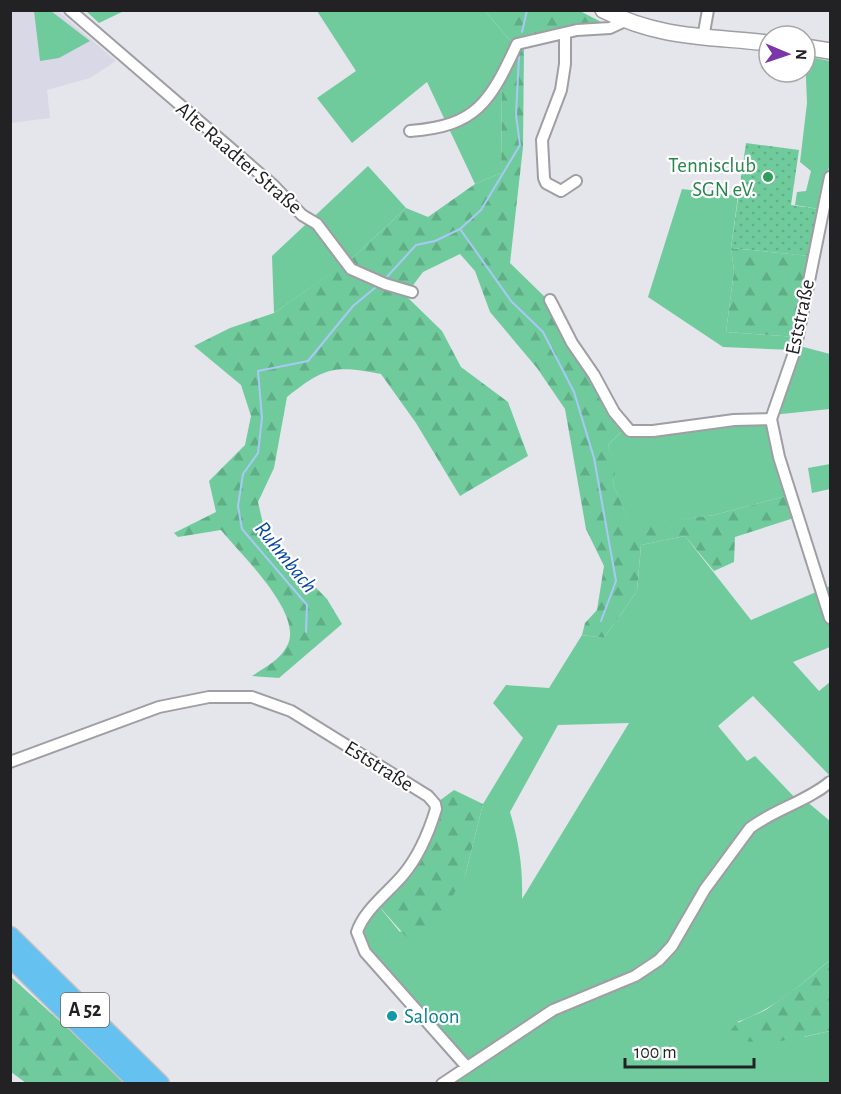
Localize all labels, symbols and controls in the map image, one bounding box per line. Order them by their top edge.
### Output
north arrow [757,24,817,84]
text: N [793,49,809,60]
street label: Alte Raadter Straße [172,98,306,218]
place label: Tennisclub SGN eV. [668,155,756,200]
marker: Tennisclub SGN eV. [761,170,775,184]
street label: Eststraße [782,277,818,357]
water label: Ruhmbach [251,517,321,597]
street label: Eststraße [341,737,417,795]
road number: A 52 [61,993,109,1027]
place label: Saloon [404,1006,460,1027]
marker: Saloon [385,1009,399,1023]
scale bar [625,1031,754,1069]
text: 100 m [634,1044,677,1062]

